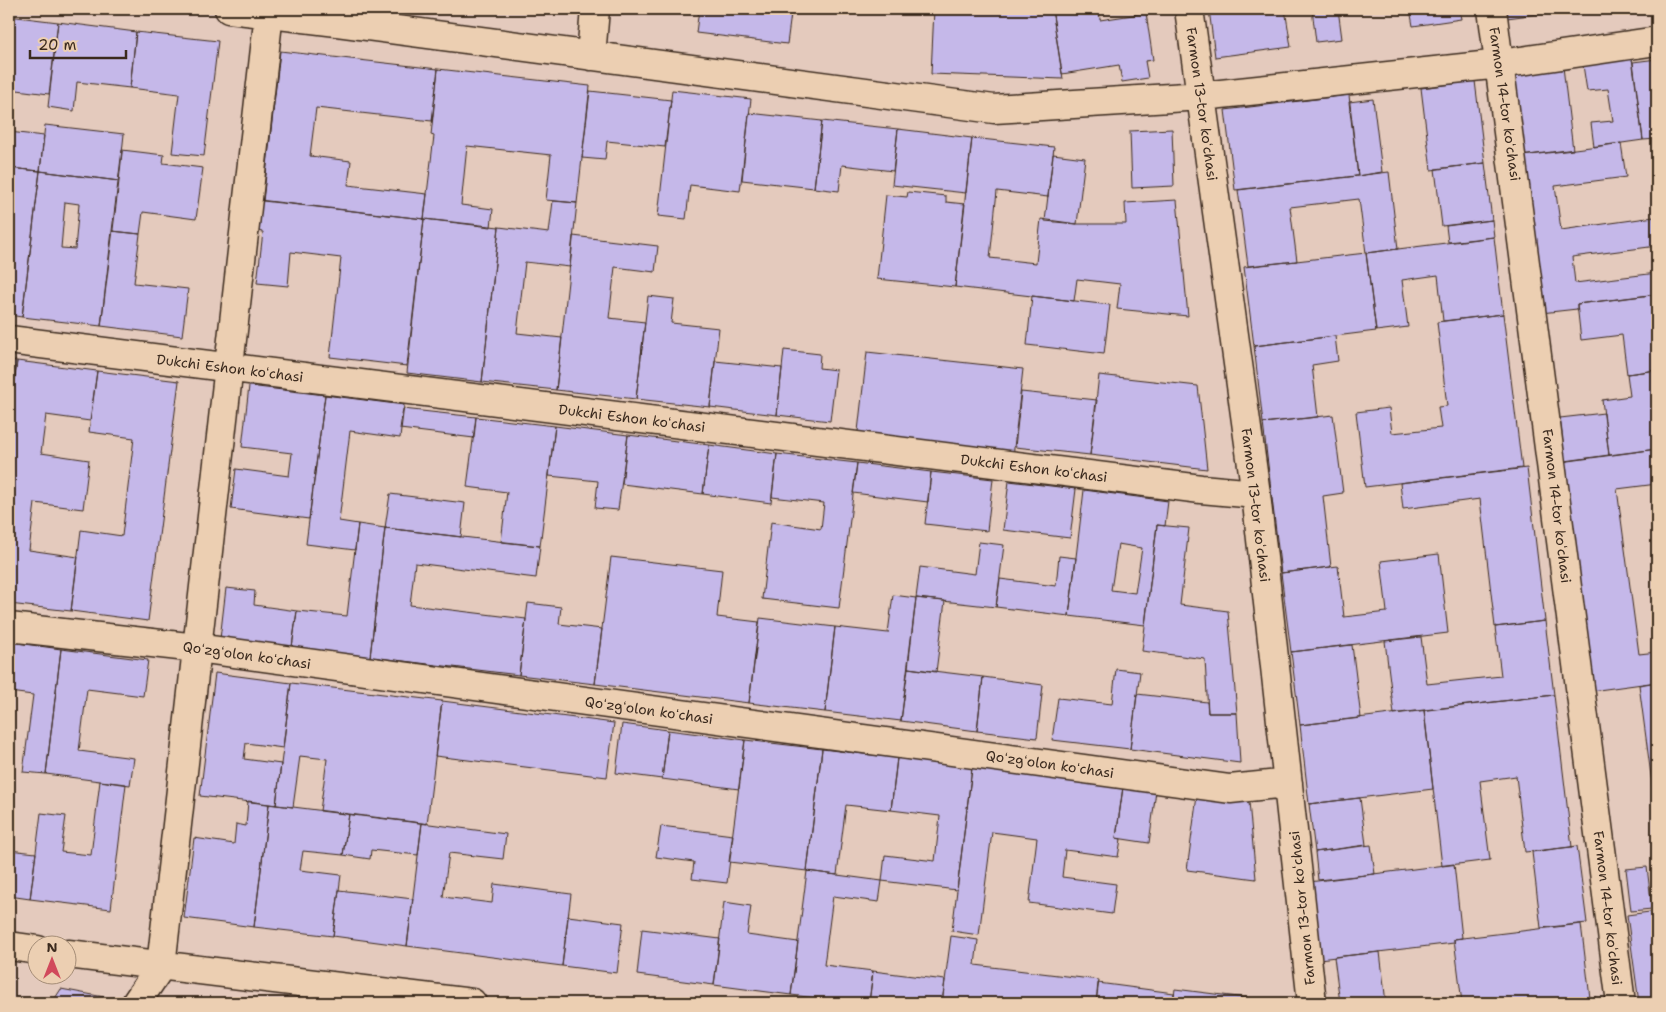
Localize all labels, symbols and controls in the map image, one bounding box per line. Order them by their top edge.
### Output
street label: Farmon 13-tor koʻchasi [1182,26,1222,182]
street label: Farmon 14-tor koʻchasi [1485,26,1525,182]
scale bar [30,28,126,60]
text: 20 m [38,35,77,55]
street label: Dukchi Eshon koʻchasi [155,350,305,386]
street label: Dukchi Eshon koʻchasi [557,400,707,436]
street label: Farmon 13-tor koʻchasi [1238,427,1274,583]
street label: Farmon 14-tor koʻchasi [1539,428,1575,584]
street label: Dukchi Eshon koʻchasi [959,450,1109,486]
street label: Qoʻzgʻolon koʻchasi [182,637,312,673]
street label: Qoʻzgʻolon koʻchasi [584,692,714,728]
street label: Qoʻzgʻolon koʻchasi [985,746,1115,782]
street label: Farmon 13-tor koʻchasi [1285,830,1319,986]
street label: Farmon 14-tor koʻchasi [1590,830,1626,986]
north arrow [28,934,78,984]
text: N [46,938,58,956]

